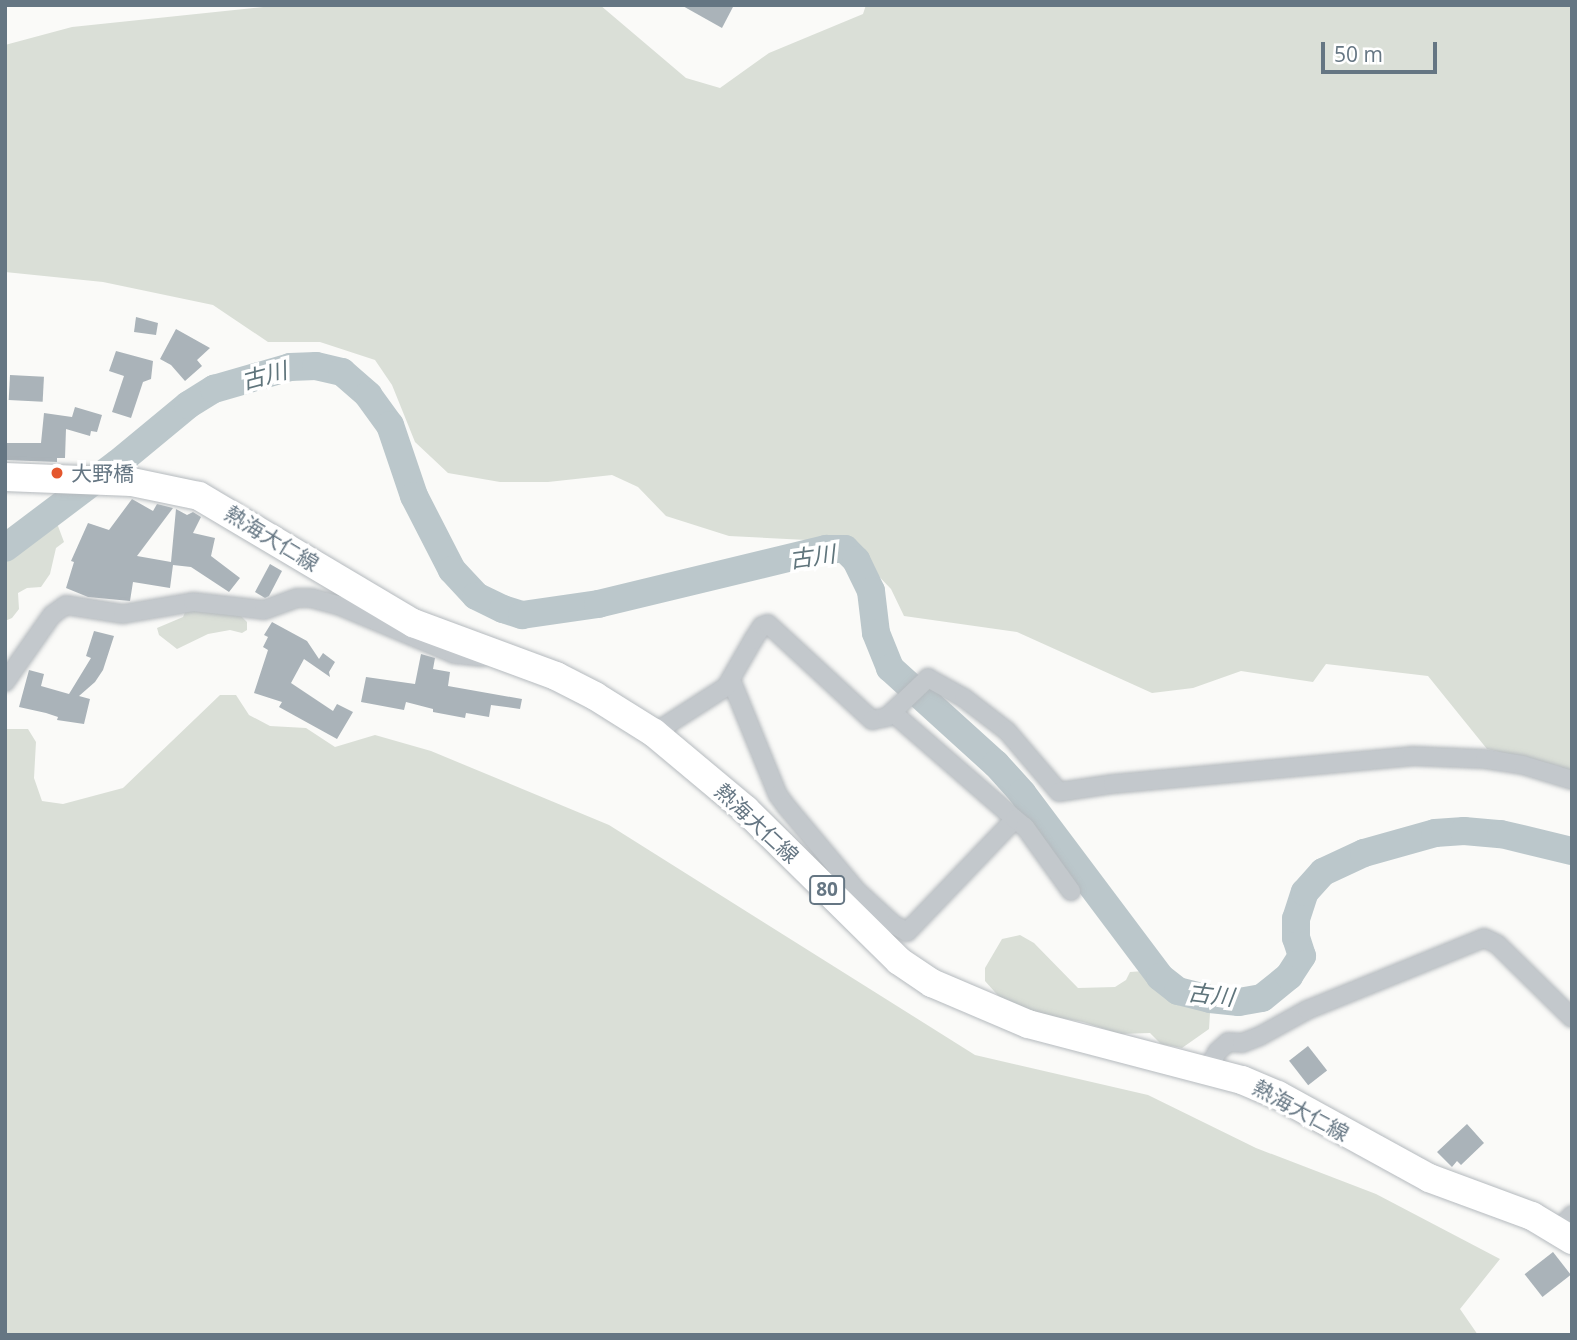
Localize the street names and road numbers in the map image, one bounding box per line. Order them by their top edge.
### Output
street label: 熱海大仁線 [221,500,323,576]
street label: 熱海大仁線 [710,778,804,868]
road number: 80 [808,874,846,906]
street label: 熱海大仁線 [1249,1074,1353,1146]

